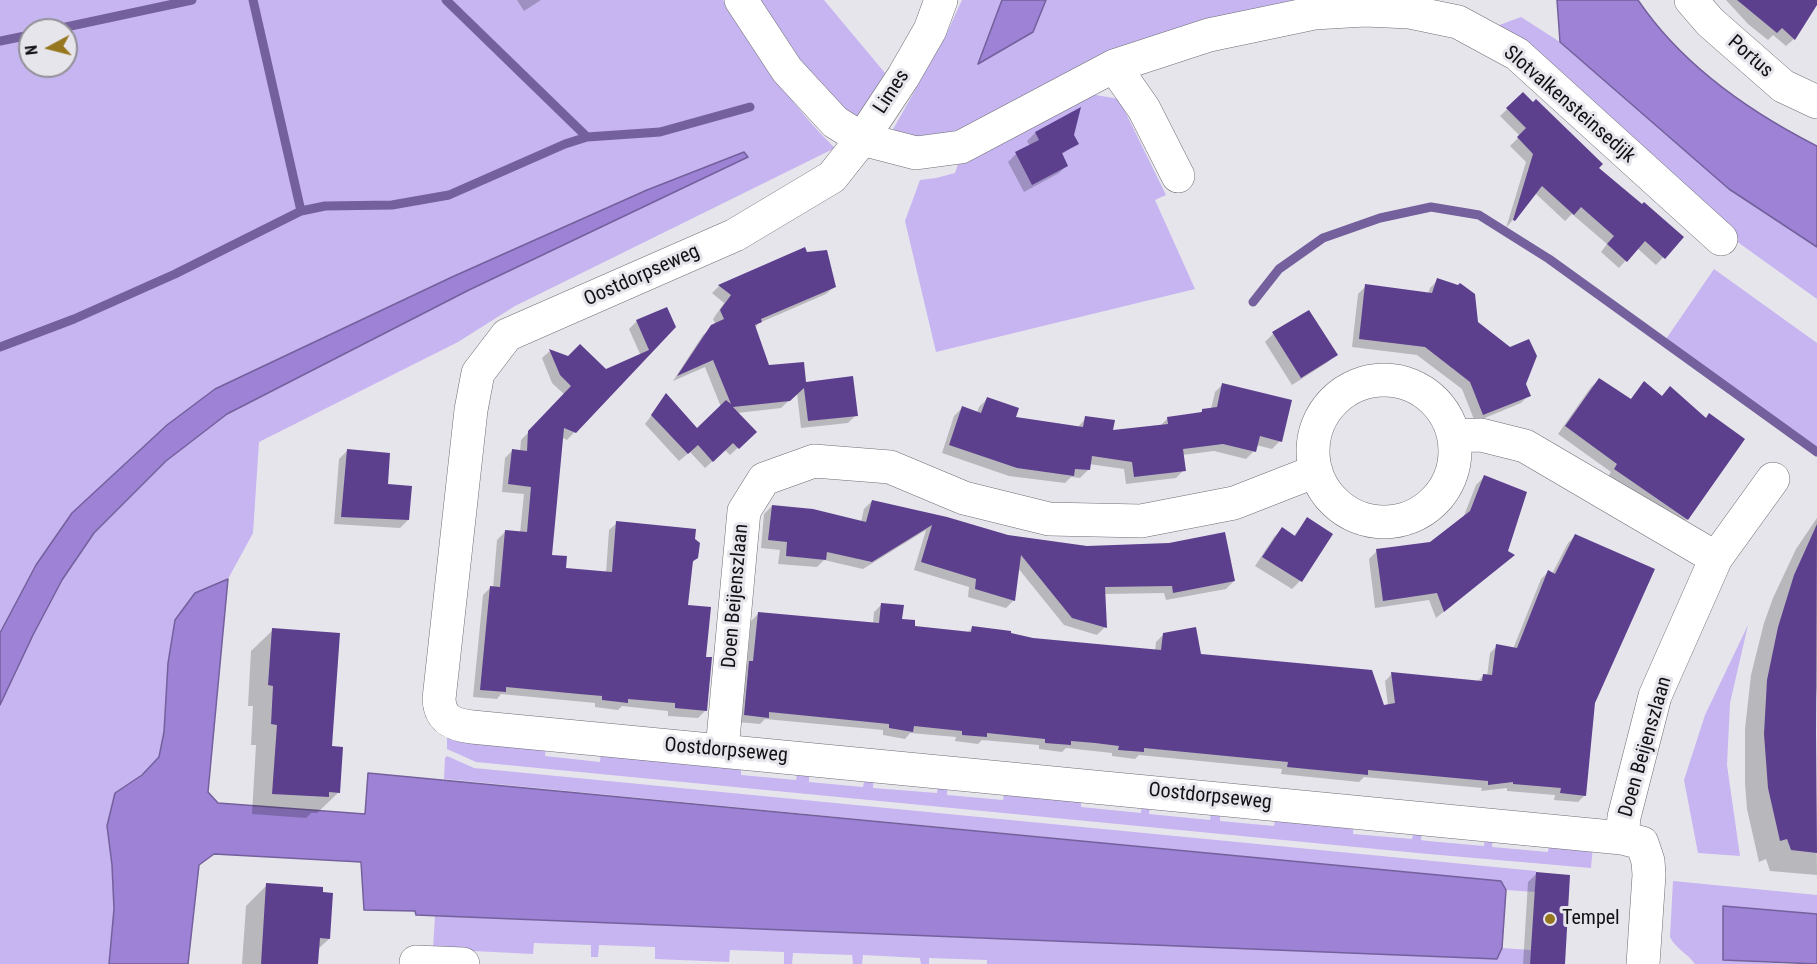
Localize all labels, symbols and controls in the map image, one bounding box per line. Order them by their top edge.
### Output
north arrow [18,18,78,78]
street label: Portus [1722,31,1778,83]
street label: Slotvalkensteinsedijk [1498,41,1640,169]
text: N [22,44,42,56]
street label: Limes [869,65,915,119]
street label: Oostdorpseweg [581,240,703,312]
street label: Doen Beijenszlaan [718,523,754,669]
street label: Doen Beijenszlaan [1614,674,1678,820]
street label: Oostdorpseweg [663,734,789,768]
street label: Oostdorpseweg [1147,779,1273,815]
place label: Tempel [1562,907,1620,931]
marker: Tempel [1543,912,1557,926]

